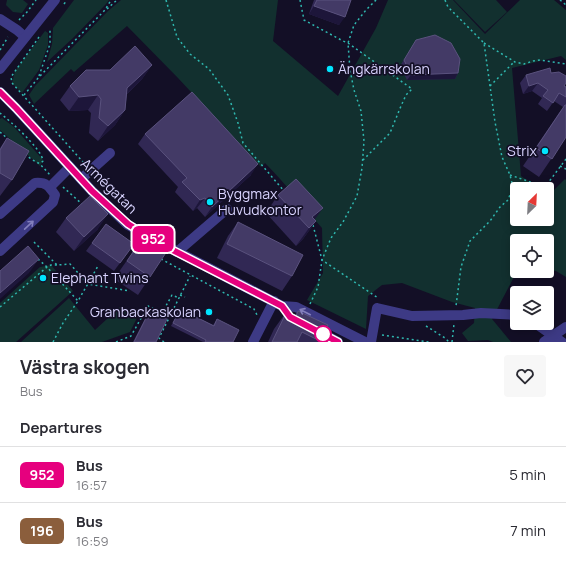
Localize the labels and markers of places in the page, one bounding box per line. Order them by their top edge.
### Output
place label: Ängkärrskolan [338,59,430,78]
marker: Ängkärrskolan [325,64,335,74]
place label: Strix [507,141,538,160]
marker: Strix [540,146,550,156]
place label: Byggmax Huvudkontor [218,184,302,219]
marker: Byggmax Huvudkontor [205,197,215,207]
place label: Elephant Twins [51,268,149,287]
marker: Elephant Twins [38,273,48,283]
place label: Granbackaskolan [90,302,201,321]
marker: Granbackaskolan [204,307,214,317]
unlabelled marker [314,325,332,343]

